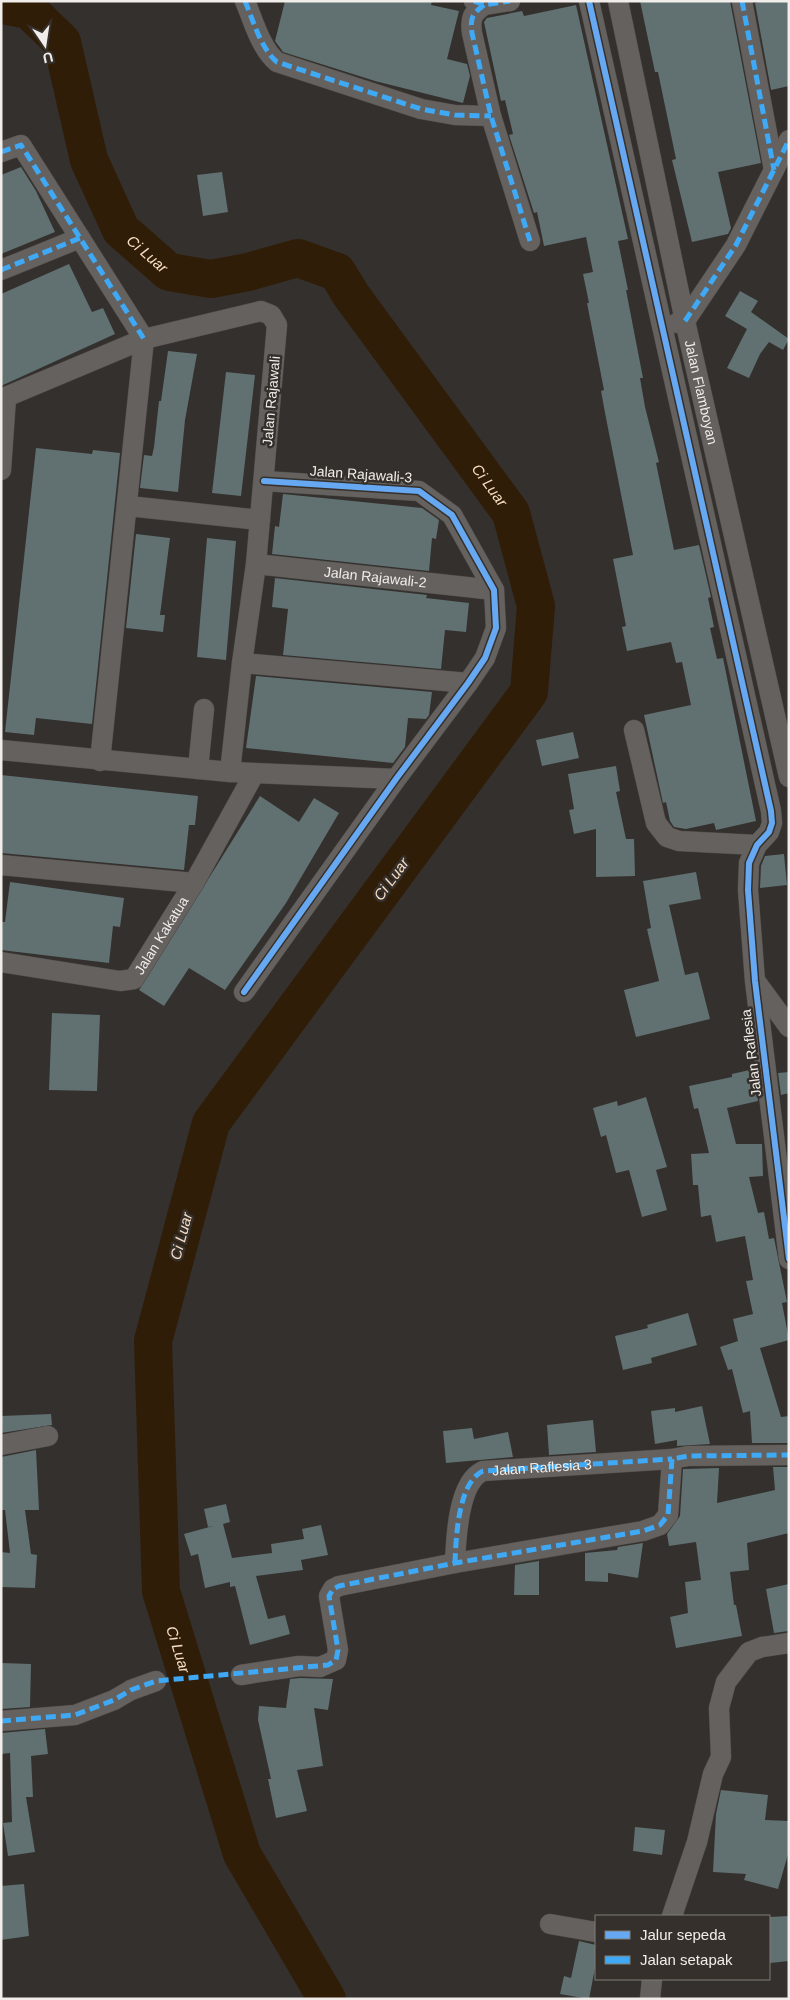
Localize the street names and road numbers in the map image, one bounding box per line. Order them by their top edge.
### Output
street label: Jalan Flamboyan [682,338,721,446]
street label: Jalan Rajawali [259,355,283,447]
street label: Jalan Rajawali-3 [309,462,413,486]
street label: Jalan Rajawali-2 [323,563,428,591]
street label: Jalan Kakatua [131,893,192,977]
street label: Jalan Raflesia [738,1008,764,1098]
street label: Jalan Raflesia 3 [492,1456,592,1478]

